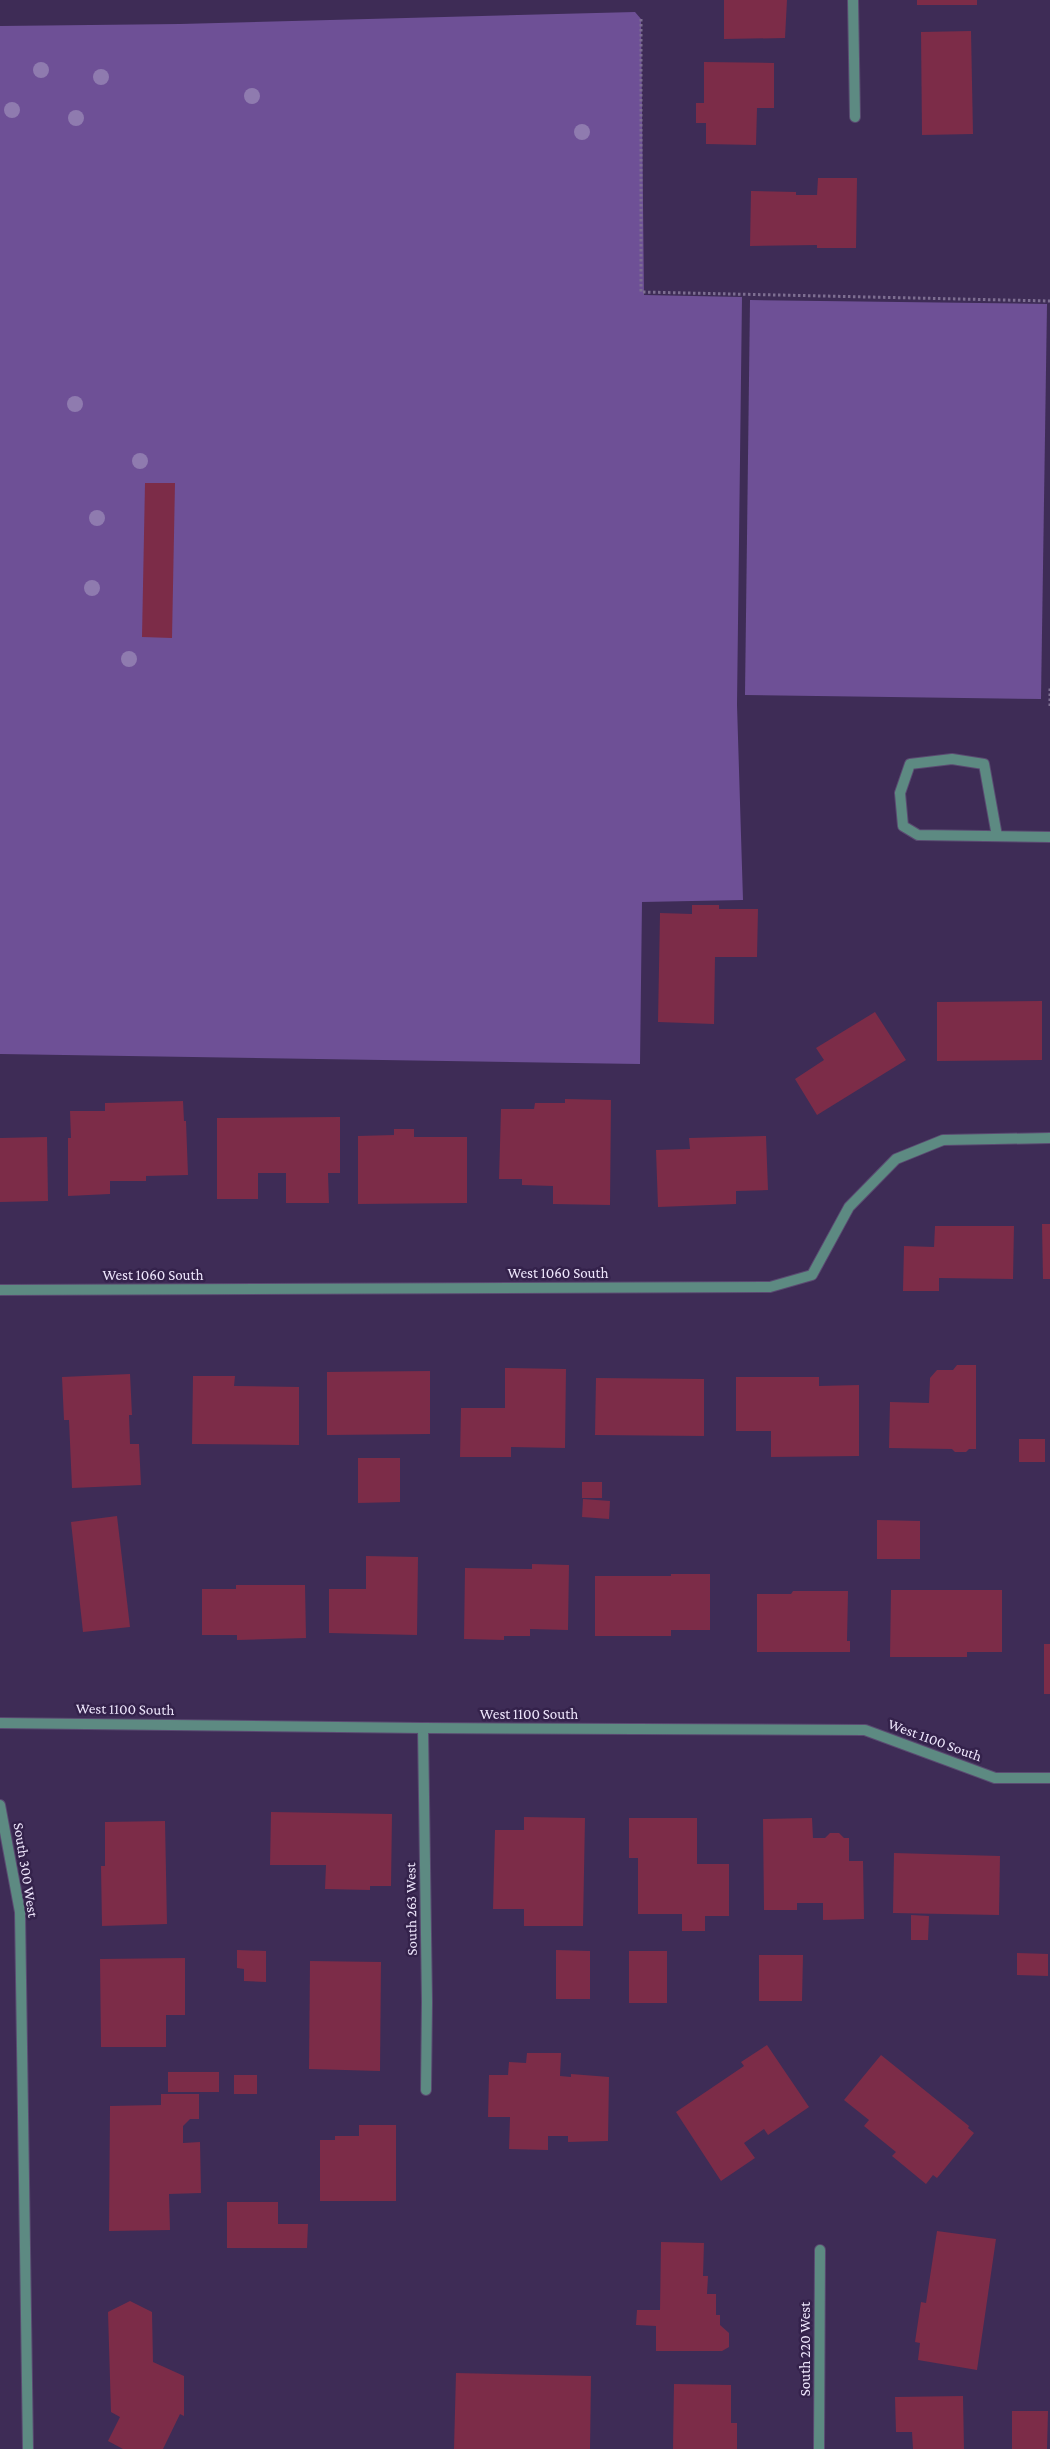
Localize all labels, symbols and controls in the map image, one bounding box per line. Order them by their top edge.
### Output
street label: West 1060 South [507,1265,609,1281]
street label: West 1060 South [102,1267,204,1283]
street label: West 1100 South [76,1700,174,1718]
street label: West 1100 South [480,1706,578,1722]
street label: West 1100 South [886,1716,984,1764]
street label: South 300 West [11,1821,42,1920]
street label: South 263 West [402,1861,420,1956]
street label: South 220 West [797,2301,813,2396]

